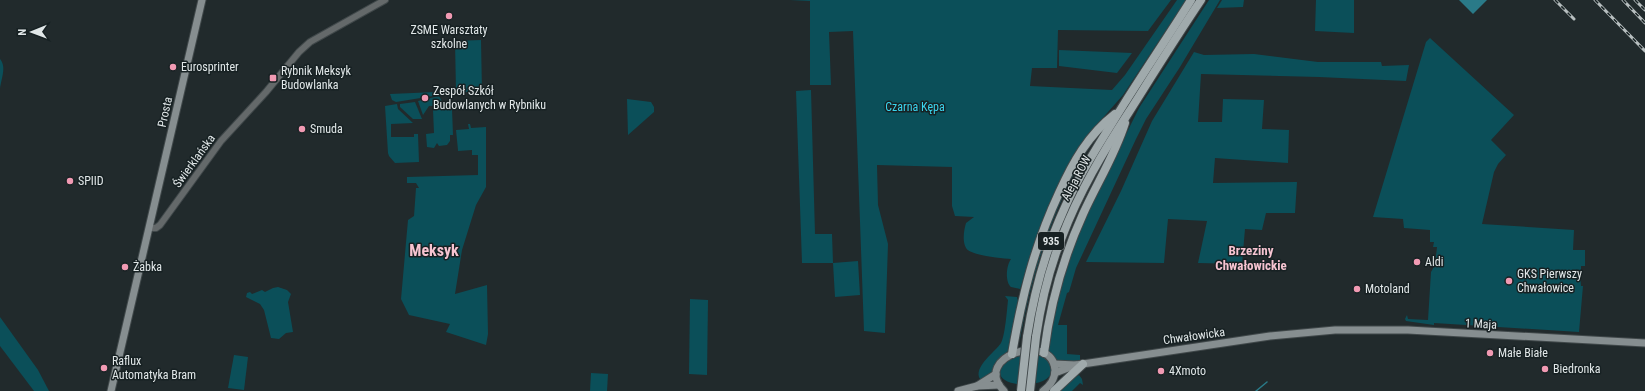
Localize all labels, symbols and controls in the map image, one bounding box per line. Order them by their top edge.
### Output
marker: ZSME Warsztaty szkolne [444,11,454,21]
north arrow [12,12,52,52]
place label: ZSME Warsztaty szkolne [410,23,488,51]
text: N [16,28,29,36]
place label: Eurosprinter [181,60,239,74]
marker: Eurosprinter [168,62,178,72]
place label: Rybnik Meksyk Budowlanka [281,64,352,92]
marker: Rybnik Meksyk Budowlanka [268,73,278,83]
place label: Zespół Szkół Budowlanych w Rybniku [433,84,546,112]
marker: Zespół Szkół Budowlanych w Rybniku [420,93,430,103]
street label: Prosta [155,95,175,129]
park label: Czarna Kępa [885,100,945,114]
place label: Smuda [310,122,343,136]
marker: Smuda [297,124,307,134]
street label: Świerklańska [169,131,218,190]
street label: Aleja ROW [1058,153,1094,203]
place label: SPIID [78,174,104,188]
marker: SPIID [65,176,75,186]
road number: 935 [1038,232,1064,250]
district label: Meksyk [409,241,459,260]
district label: Brzeziny Chwałowickie [1215,243,1287,273]
place label: Aldi [1425,255,1443,269]
marker: Aldi [1412,257,1422,267]
place label: Żabka [133,259,162,274]
marker: Żabka [120,262,130,272]
place label: GKS Pierwszy Chwałowice [1517,267,1582,295]
marker: GKS Pierwszy Chwałowice [1504,276,1514,286]
place label: Motoland [1365,282,1410,296]
marker: Motoland [1352,284,1362,294]
street label: 1 Maja [1465,316,1498,332]
street label: Chwałowicka [1162,325,1226,347]
place label: Małe Białe [1498,346,1548,360]
marker: Małe Białe [1485,348,1495,358]
place label: Raflux Automatyka Bram [112,354,196,382]
place label: Biedronka [1553,362,1601,376]
marker: Raflux Automatyka Bram [99,363,109,373]
place label: 4Xmoto [1169,364,1206,378]
marker: Biedronka [1540,364,1550,374]
marker: 4Xmoto [1156,366,1166,376]

